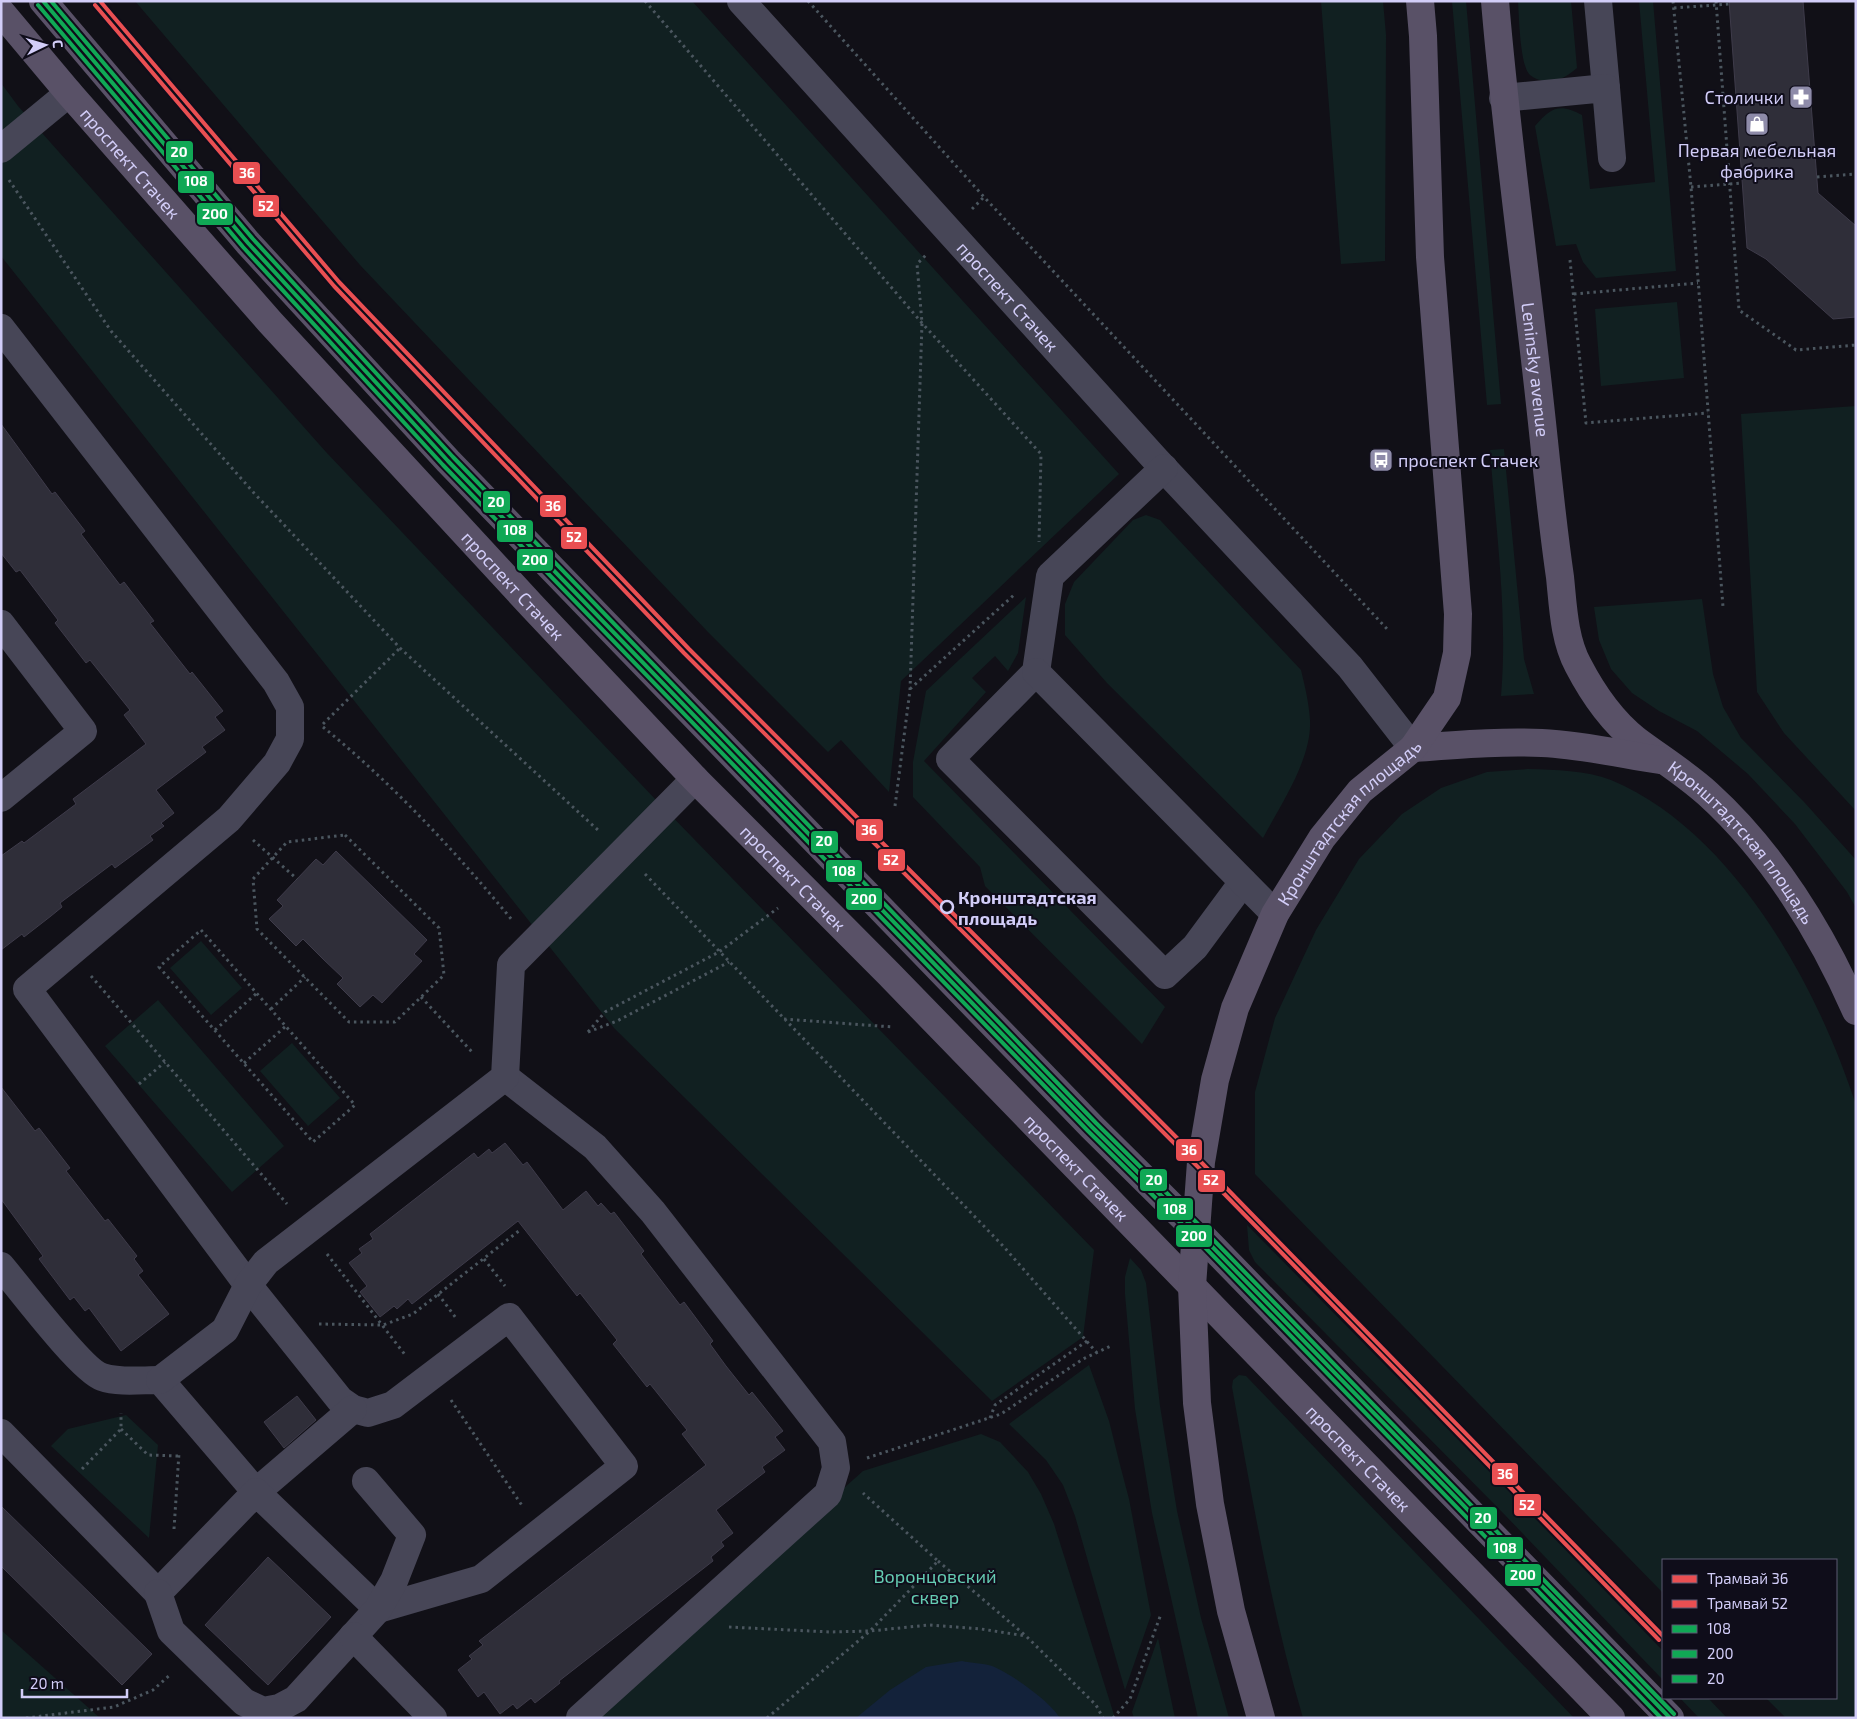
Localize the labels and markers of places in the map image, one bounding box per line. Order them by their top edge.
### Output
pharmacy icon: Столички [1788,84,1814,110]
place label: Столички [1704,86,1784,108]
shop icon: Первая мебельная фабрика [1744,111,1770,137]
place label: Первая мебельная фабрика [1678,139,1836,182]
bus stop icon: проспект Стачек [1368,447,1394,473]
place label: проспект Стачек [1398,449,1539,471]
place label: Кронштадтская площадь [958,886,1097,929]
marker: Кронштадтская площадь [940,900,954,914]

